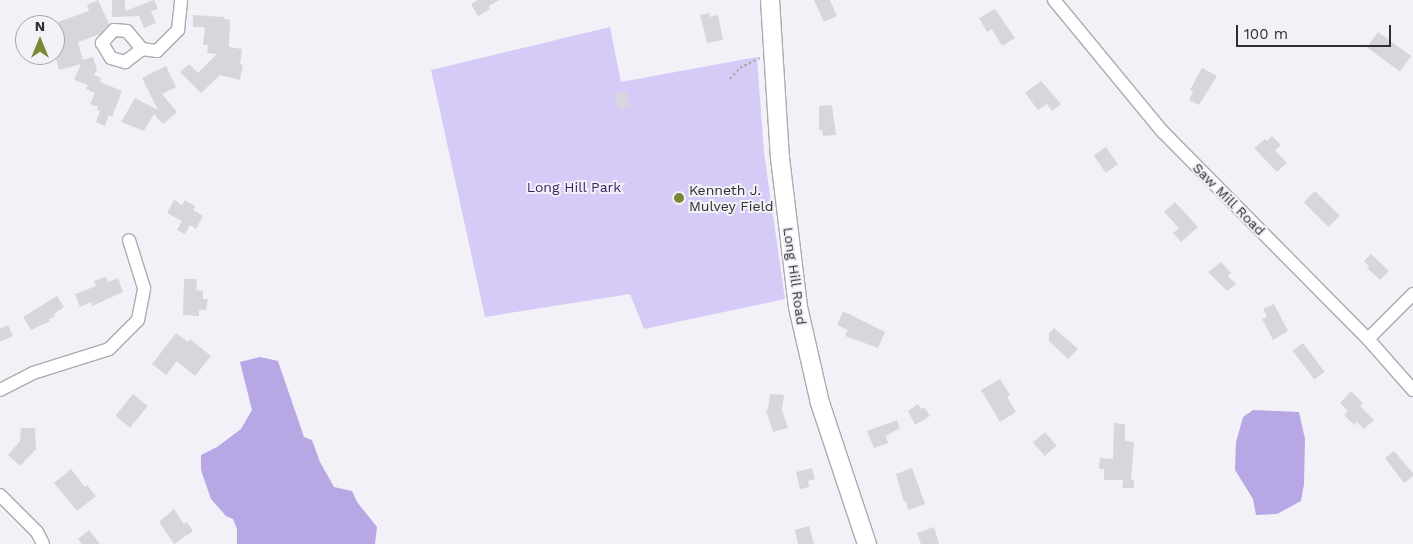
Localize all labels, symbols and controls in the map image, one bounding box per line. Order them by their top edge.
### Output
north arrow [15,15,65,65]
scale bar [1238,15,1393,47]
text: N [35,18,45,34]
text: 100 m [1244,25,1288,43]
street label: Saw Mill Road [1189,159,1269,239]
park label: Long Hill Park [527,179,621,195]
place label: Kenneth J. Mulvey Field [689,182,774,214]
marker: Kenneth J. Mulvey Field [673,192,685,204]
street label: Long Hill Road [780,226,810,326]

